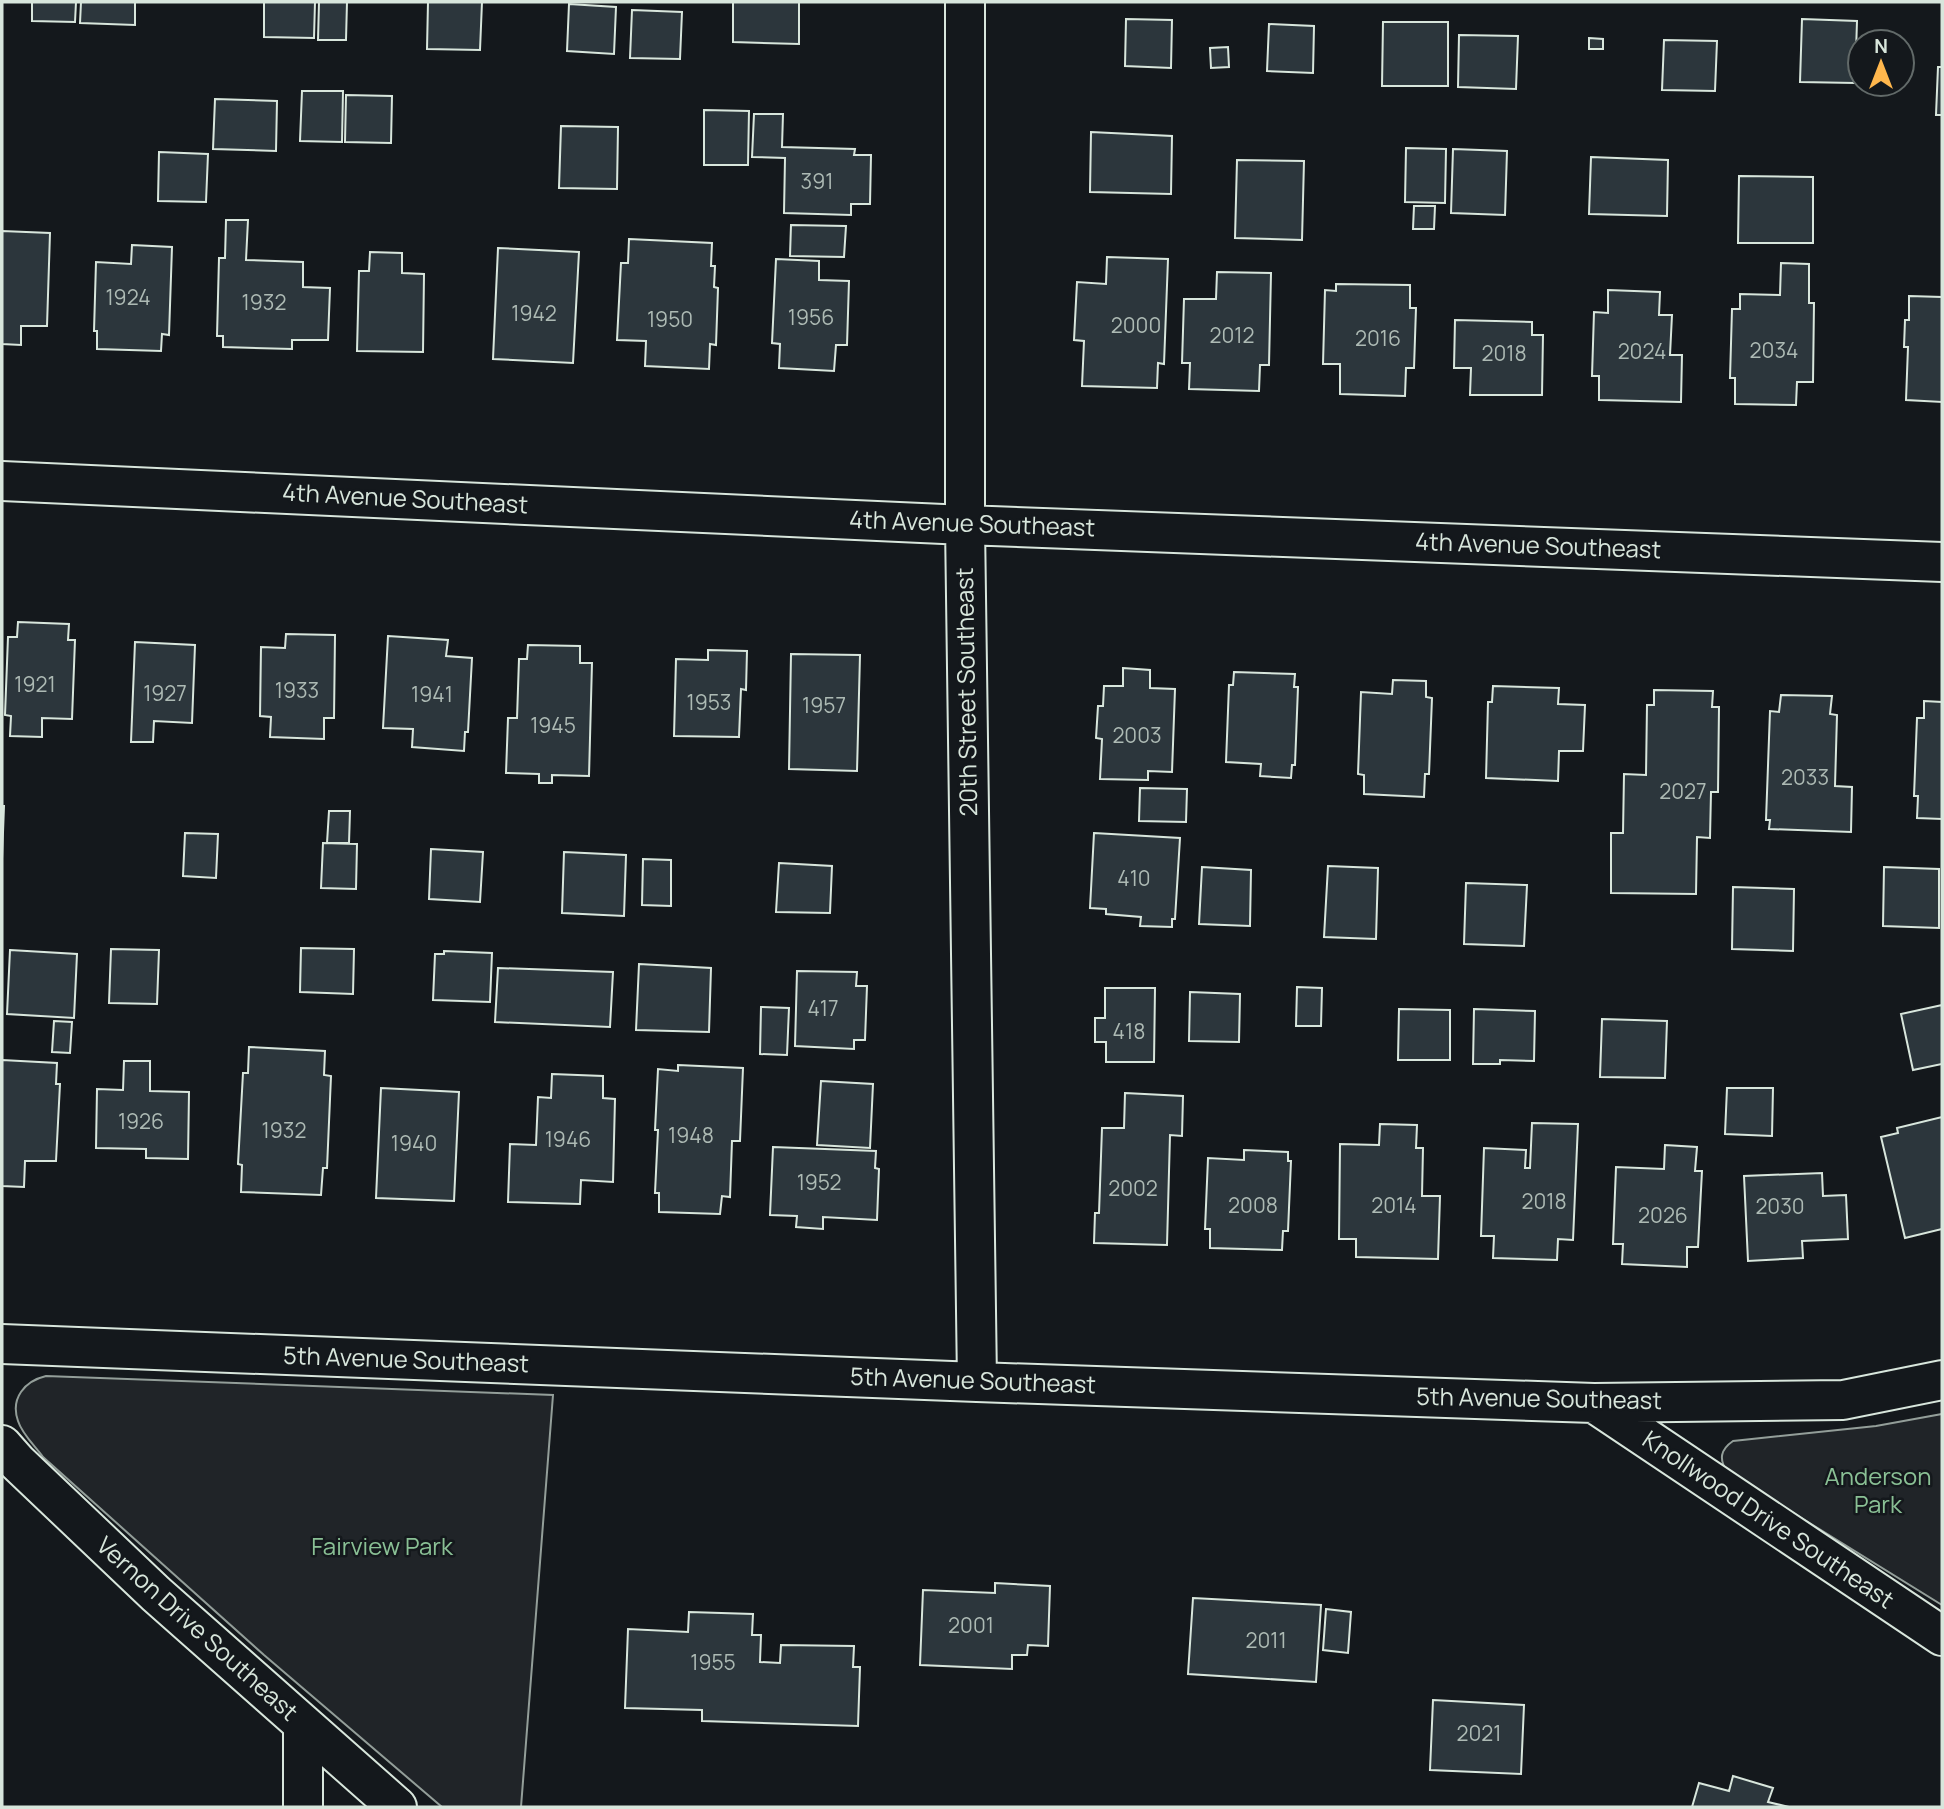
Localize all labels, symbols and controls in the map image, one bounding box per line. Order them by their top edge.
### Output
north arrow [1846,28,1916,98]
text: N [1874,33,1888,59]
house number: 391 [801,167,833,195]
house number: 1924 [105,283,151,311]
house number: 1932 [242,288,286,316]
house number: 1942 [511,299,557,327]
house number: 1956 [788,303,834,331]
house number: 1950 [647,305,693,333]
house number: 2000 [1111,311,1161,339]
house number: 2012 [1210,321,1254,349]
house number: 2016 [1355,324,1401,352]
house number: 2034 [1750,336,1798,364]
house number: 2024 [1618,337,1666,365]
house number: 2018 [1481,339,1527,367]
street label: 4th Avenue Southeast [281,475,529,520]
street label: 4th Avenue Southeast [848,502,1096,543]
street label: 4th Avenue Southeast [1414,524,1662,565]
street label: 20th Street Southeast [947,567,984,817]
house number: 1921 [14,670,56,698]
house number: 1933 [275,676,319,704]
house number: 1927 [143,679,187,707]
house number: 1941 [411,680,453,708]
house number: 1953 [687,688,731,716]
house number: 1957 [802,691,846,719]
house number: 1945 [530,711,576,739]
house number: 2003 [1112,721,1162,749]
house number: 2033 [1781,763,1829,791]
house number: 2027 [1659,777,1707,805]
house number: 410 [1117,864,1151,892]
house number: 417 [807,994,839,1022]
house number: 418 [1113,1017,1145,1045]
house number: 1926 [118,1107,164,1135]
house number: 1932 [262,1116,306,1144]
house number: 1948 [668,1121,714,1149]
house number: 1946 [545,1125,591,1153]
house number: 1940 [391,1129,437,1157]
house number: 1952 [797,1168,841,1196]
house number: 2002 [1108,1174,1158,1202]
house number: 2018 [1521,1187,1567,1215]
house number: 2008 [1228,1191,1278,1219]
house number: 2014 [1371,1191,1417,1219]
house number: 2030 [1755,1192,1805,1220]
house number: 2026 [1638,1201,1688,1229]
street label: 5th Avenue Southeast [283,1338,530,1379]
street label: 5th Avenue Southeast [850,1359,1097,1400]
street label: 5th Avenue Southeast [1416,1379,1662,1416]
street label: Knollwood Drive Southeast [1637,1422,1901,1615]
park label: Anderson Park [1825,1459,1931,1520]
street label: Vernon Drive Southeast [90,1528,306,1727]
park label: Fairview Park [311,1529,454,1562]
house number: 2001 [948,1611,994,1639]
house number: 2011 [1245,1626,1287,1654]
house number: 1955 [690,1648,736,1676]
house number: 2021 [1457,1719,1501,1747]

